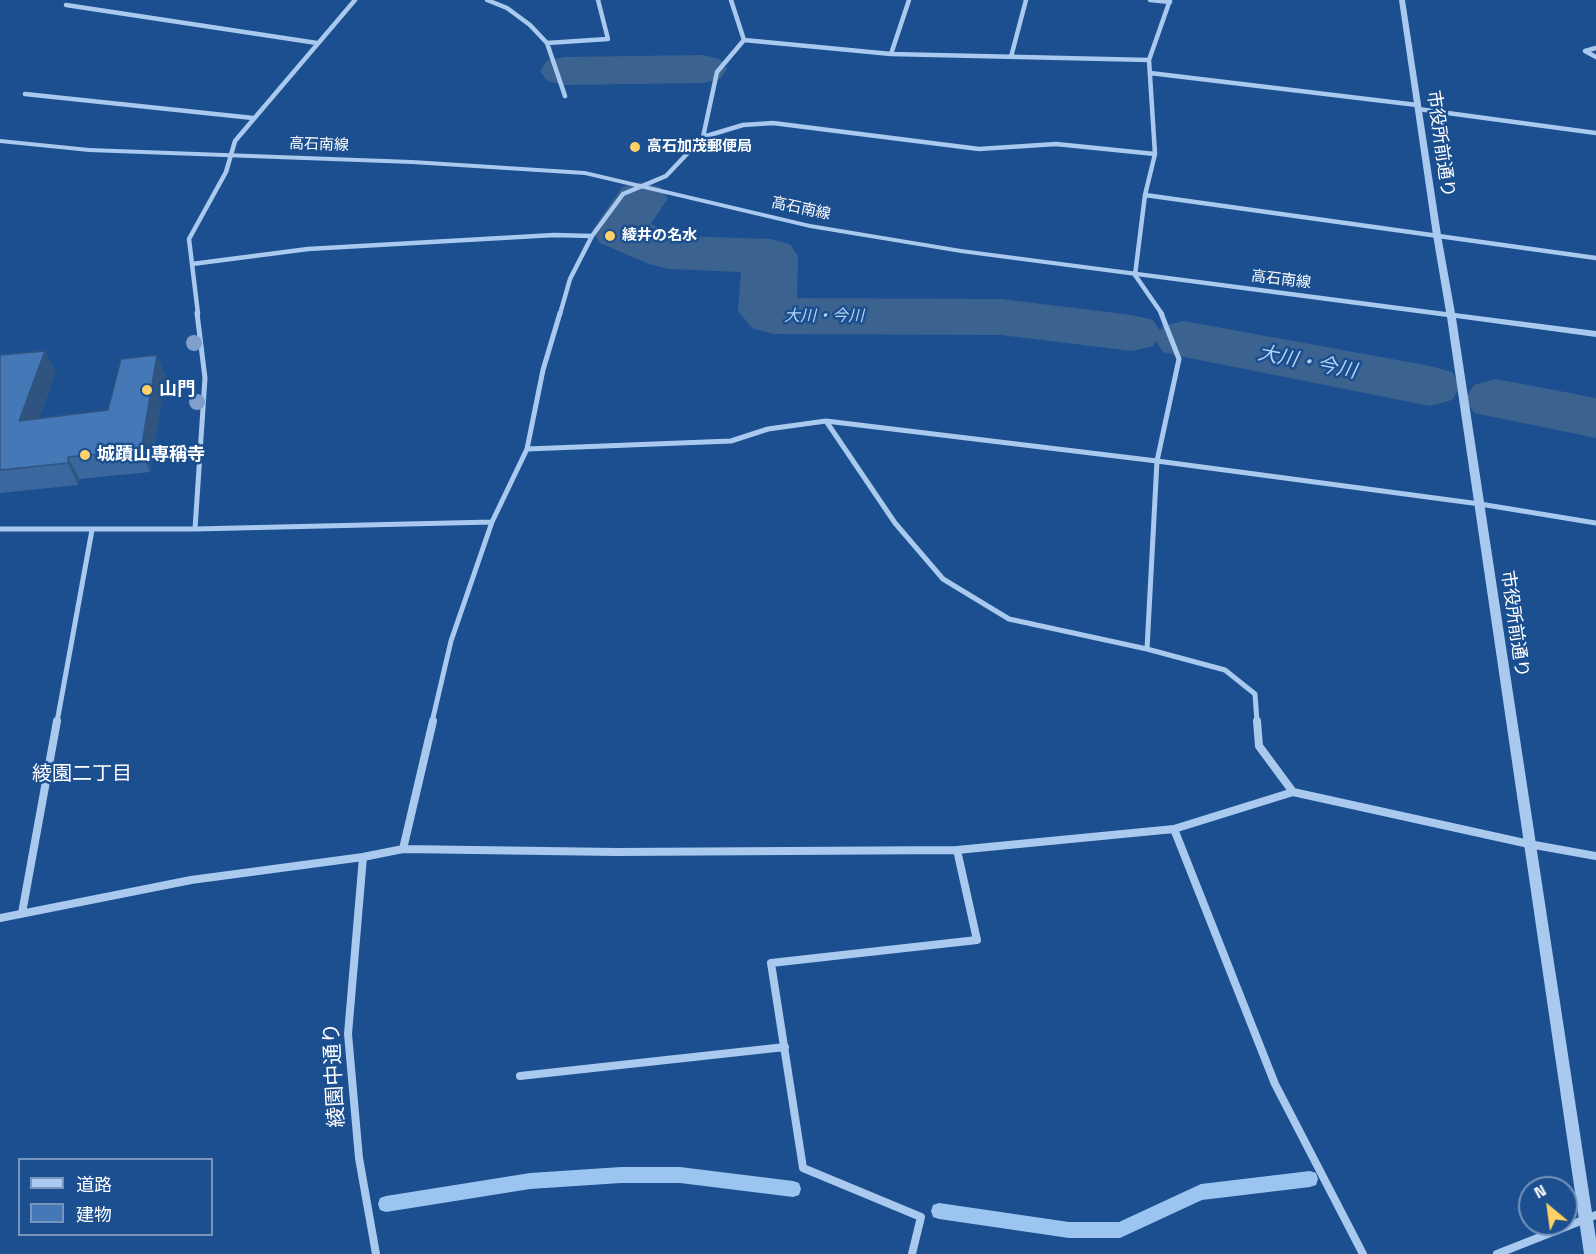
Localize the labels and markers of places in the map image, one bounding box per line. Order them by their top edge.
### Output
place label: 高石加茂郵便局 [647,138,752,156]
marker: 高石加茂郵便局 [628,140,642,154]
place label: 綾井の名水 [622,227,697,245]
marker: 綾井の名水 [603,229,617,243]
place label: 山門 [159,379,195,401]
marker: 山門 [140,383,154,397]
place label: 城蹟山専稱寺 [97,444,205,466]
marker: 城蹟山専稱寺 [78,448,92,462]

